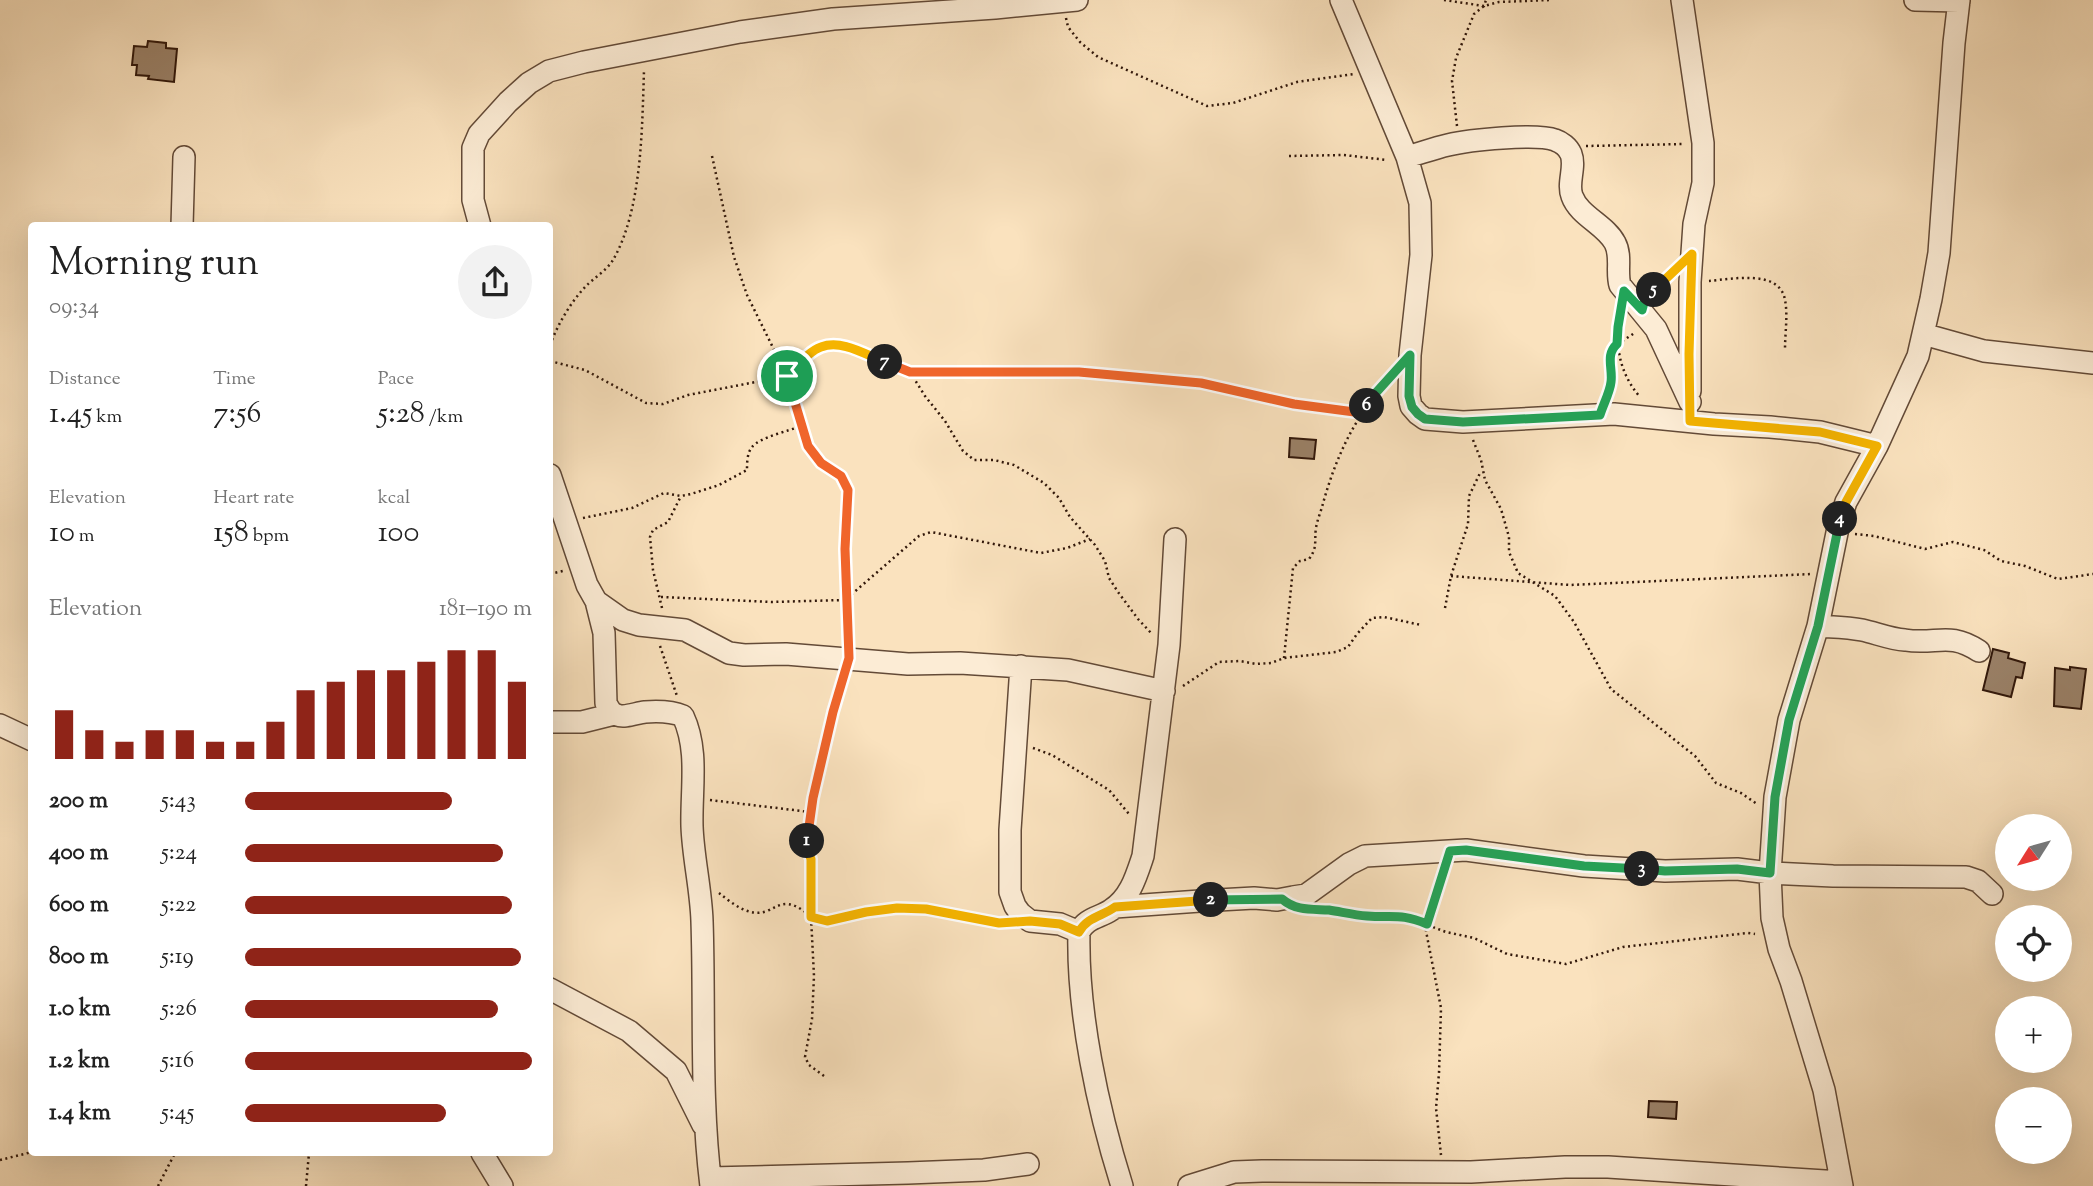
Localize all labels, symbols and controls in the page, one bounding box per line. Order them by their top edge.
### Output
text: Morning run [49,238,259,292]
button: share [458,245,532,319]
pin: 5 [1636,272,1672,308]
text: 5 [1650,276,1657,303]
text: 09:34 [49,291,99,324]
pin: 7 [868,344,903,380]
pin [757,346,817,406]
text: 7 [880,348,889,375]
icon: arrive [768,357,806,395]
text: Distance [49,366,121,393]
text: Time [213,366,256,393]
text: Pace [378,366,414,393]
pin: 6 [1350,388,1384,424]
text: 6 [1362,392,1371,419]
text: 1.45 [49,393,92,436]
text: 7:56 [213,393,261,436]
text: 5:28 [378,393,425,436]
text: km [92,404,122,431]
text: /km [425,404,463,431]
text: Elevation [49,485,126,512]
text: Heart rate [213,485,294,512]
text: kcal [378,485,410,512]
pin: 4 [1822,502,1857,536]
text: 4 [1835,505,1844,532]
text: 10 [49,512,75,555]
text: 158 [213,512,249,555]
text: 100 [378,512,419,555]
text: m [75,523,95,550]
text: bpm [249,523,289,550]
text: Elevation [49,593,142,626]
text: 181–190 m [439,593,532,626]
text: 200 m [49,785,108,818]
text: 5:43 [161,785,196,818]
north arrow [1995,814,2072,891]
map controls [1995,814,2072,1164]
pin: 1 [790,824,824,858]
text: 1 [803,827,810,854]
text: 400 m [49,837,109,870]
text: 5:24 [161,837,197,870]
pin: 3 [1624,852,1660,886]
text: 3 [1638,855,1645,882]
pin: 2 [1194,883,1228,918]
text: 2 [1206,886,1215,913]
text: 600 m [49,889,109,922]
text: 5:22 [161,889,196,922]
button: locate [1995,905,2072,982]
text: 800 m [49,941,109,974]
text: 5:19 [161,941,194,974]
text: 1.0 km [49,993,111,1026]
text: 5:26 [161,993,197,1026]
button: + [1995,996,2072,1073]
text: 1.2 km [49,1045,110,1078]
text: 5:16 [161,1045,194,1078]
button: − [1995,1087,2072,1164]
text: 1.4 km [49,1097,111,1130]
text: 5:45 [161,1097,194,1130]

